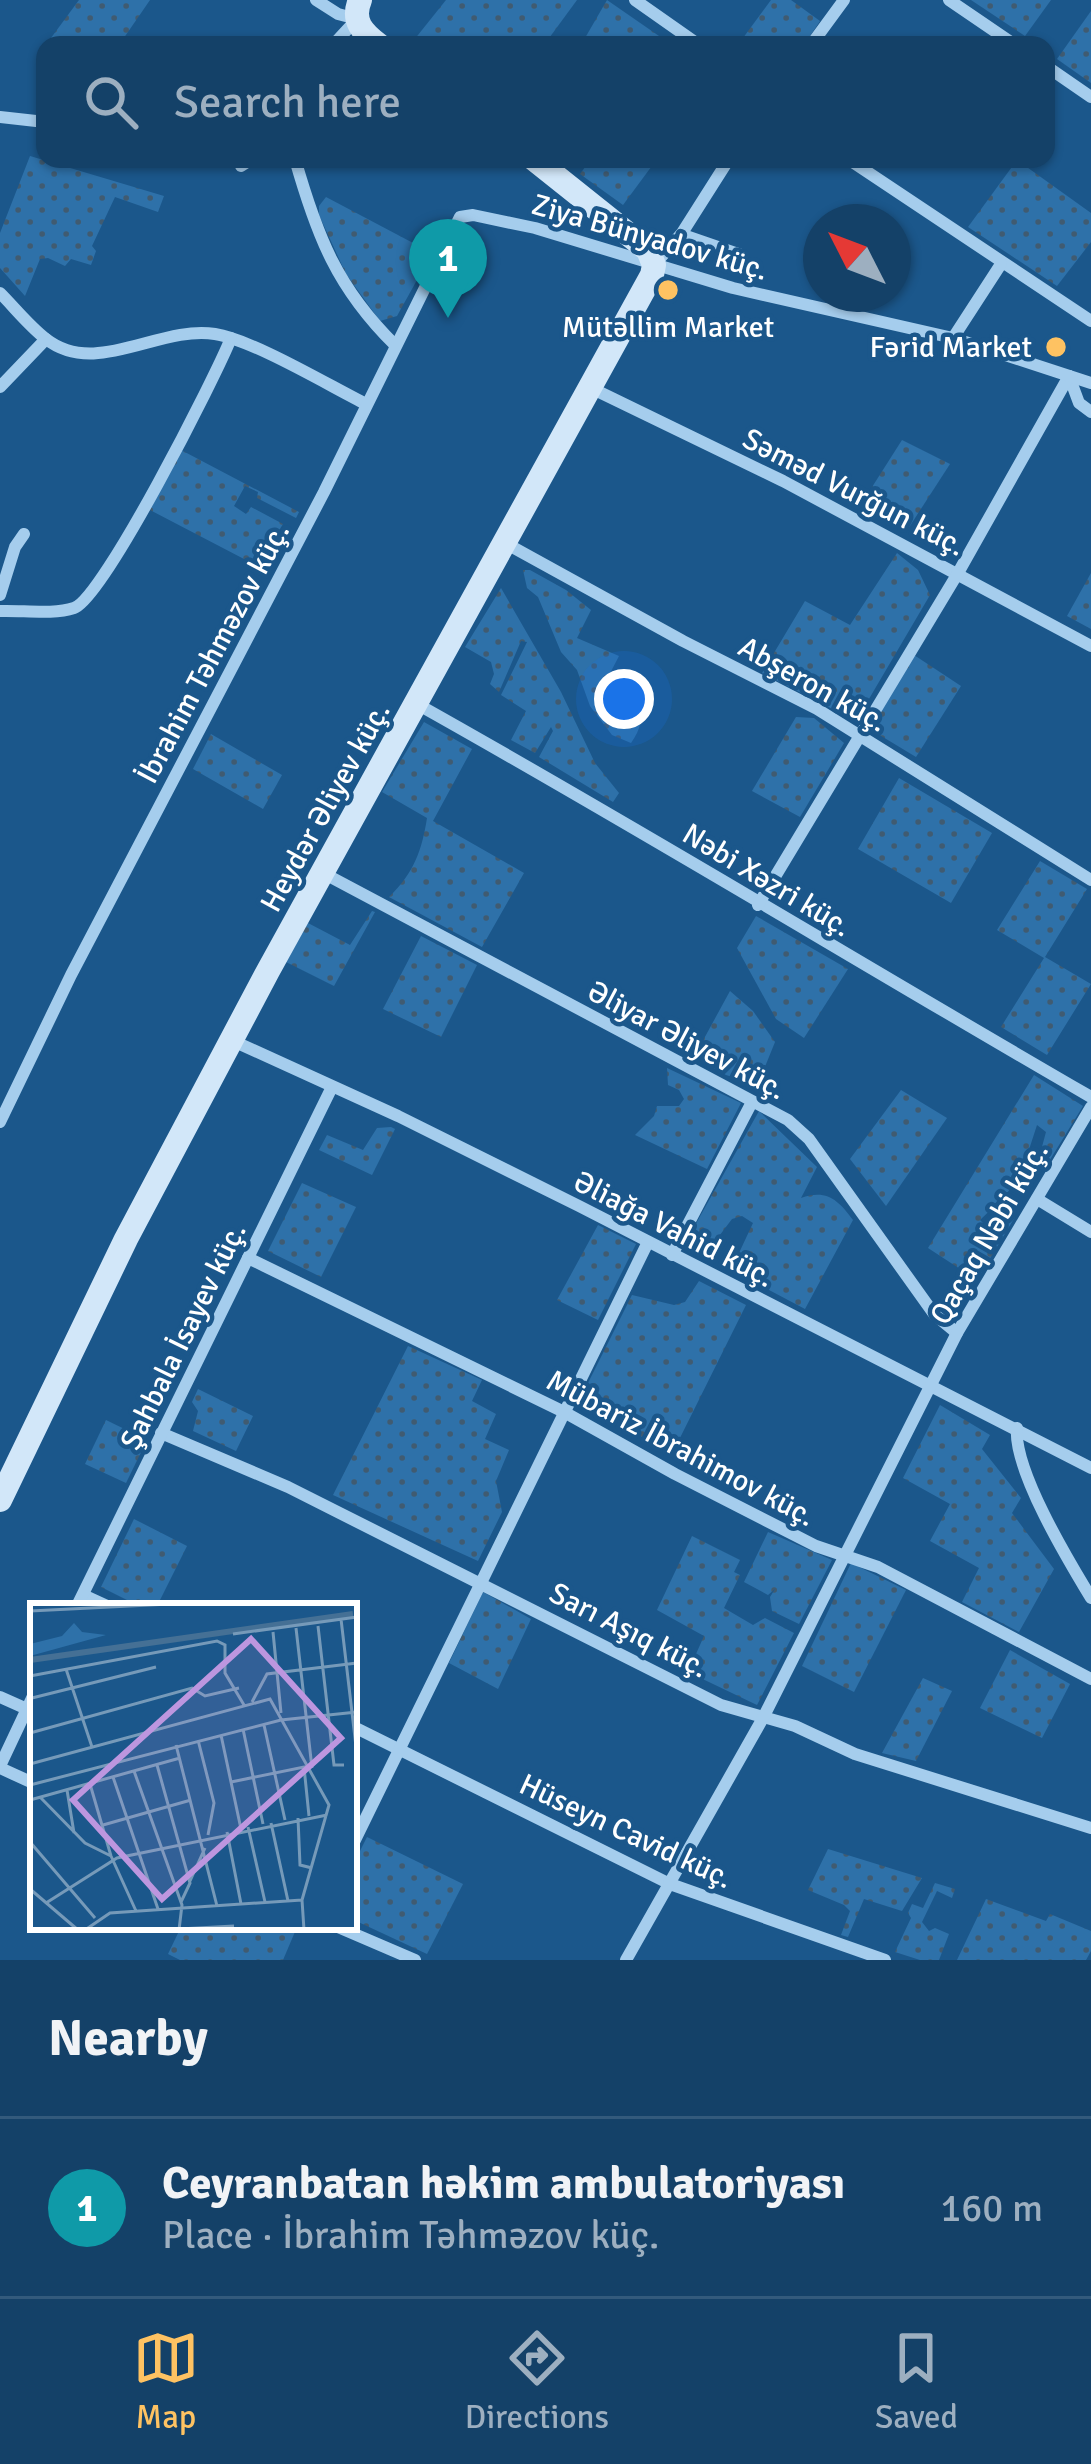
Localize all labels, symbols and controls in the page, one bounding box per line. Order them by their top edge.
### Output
search box [36,36,1055,168]
icon: search [78,69,144,135]
text: Search here [174,75,401,130]
street label: Ziya Bünyadov küç. [528,186,772,289]
north arrow [803,204,911,312]
pin: 1 [409,219,487,318]
marker: Mütəllim Market [655,277,681,303]
place label: Mütəllim Market [562,309,774,346]
place label: Fərid Market [869,329,1032,366]
marker: Fərid Market [1043,334,1069,360]
street label: Səməd Vurğun küç. [736,420,971,564]
street label: İbrahim Təhməzov küç. [129,516,298,790]
street label: Abşeron küç. [732,628,894,740]
your location [594,669,654,729]
street label: Heydər Əliyev küç. [252,696,398,919]
street label: Nəbi Xəzri küç. [676,816,858,945]
street label: Əliyar Əliyev küç. [581,973,792,1108]
street label: Qaçaq Nəbi küç. [922,1135,1057,1331]
street label: Əliağa Vahid küç. [567,1163,780,1296]
street label: Şahbala İsayev küç. [112,1217,254,1456]
street label: Mübariz İbrahimov küç. [540,1362,821,1535]
street label: Sarı Aşıq küç. [543,1575,714,1686]
inset map [30,1603,357,1930]
street label: Hüseyn Cavid küç. [513,1766,738,1897]
text: Nearby [48,2007,208,2070]
text: Ceyranbatan həkim ambulatoriyası [162,2156,845,2211]
text: 1 [76,2184,98,2232]
text: 160 m [940,2184,1043,2232]
text: Place · İbrahim Təhməzov küç. [162,2211,659,2259]
tab: Map [133,2325,199,2438]
tab: Directions [465,2325,609,2438]
tab: Saved [875,2325,958,2438]

